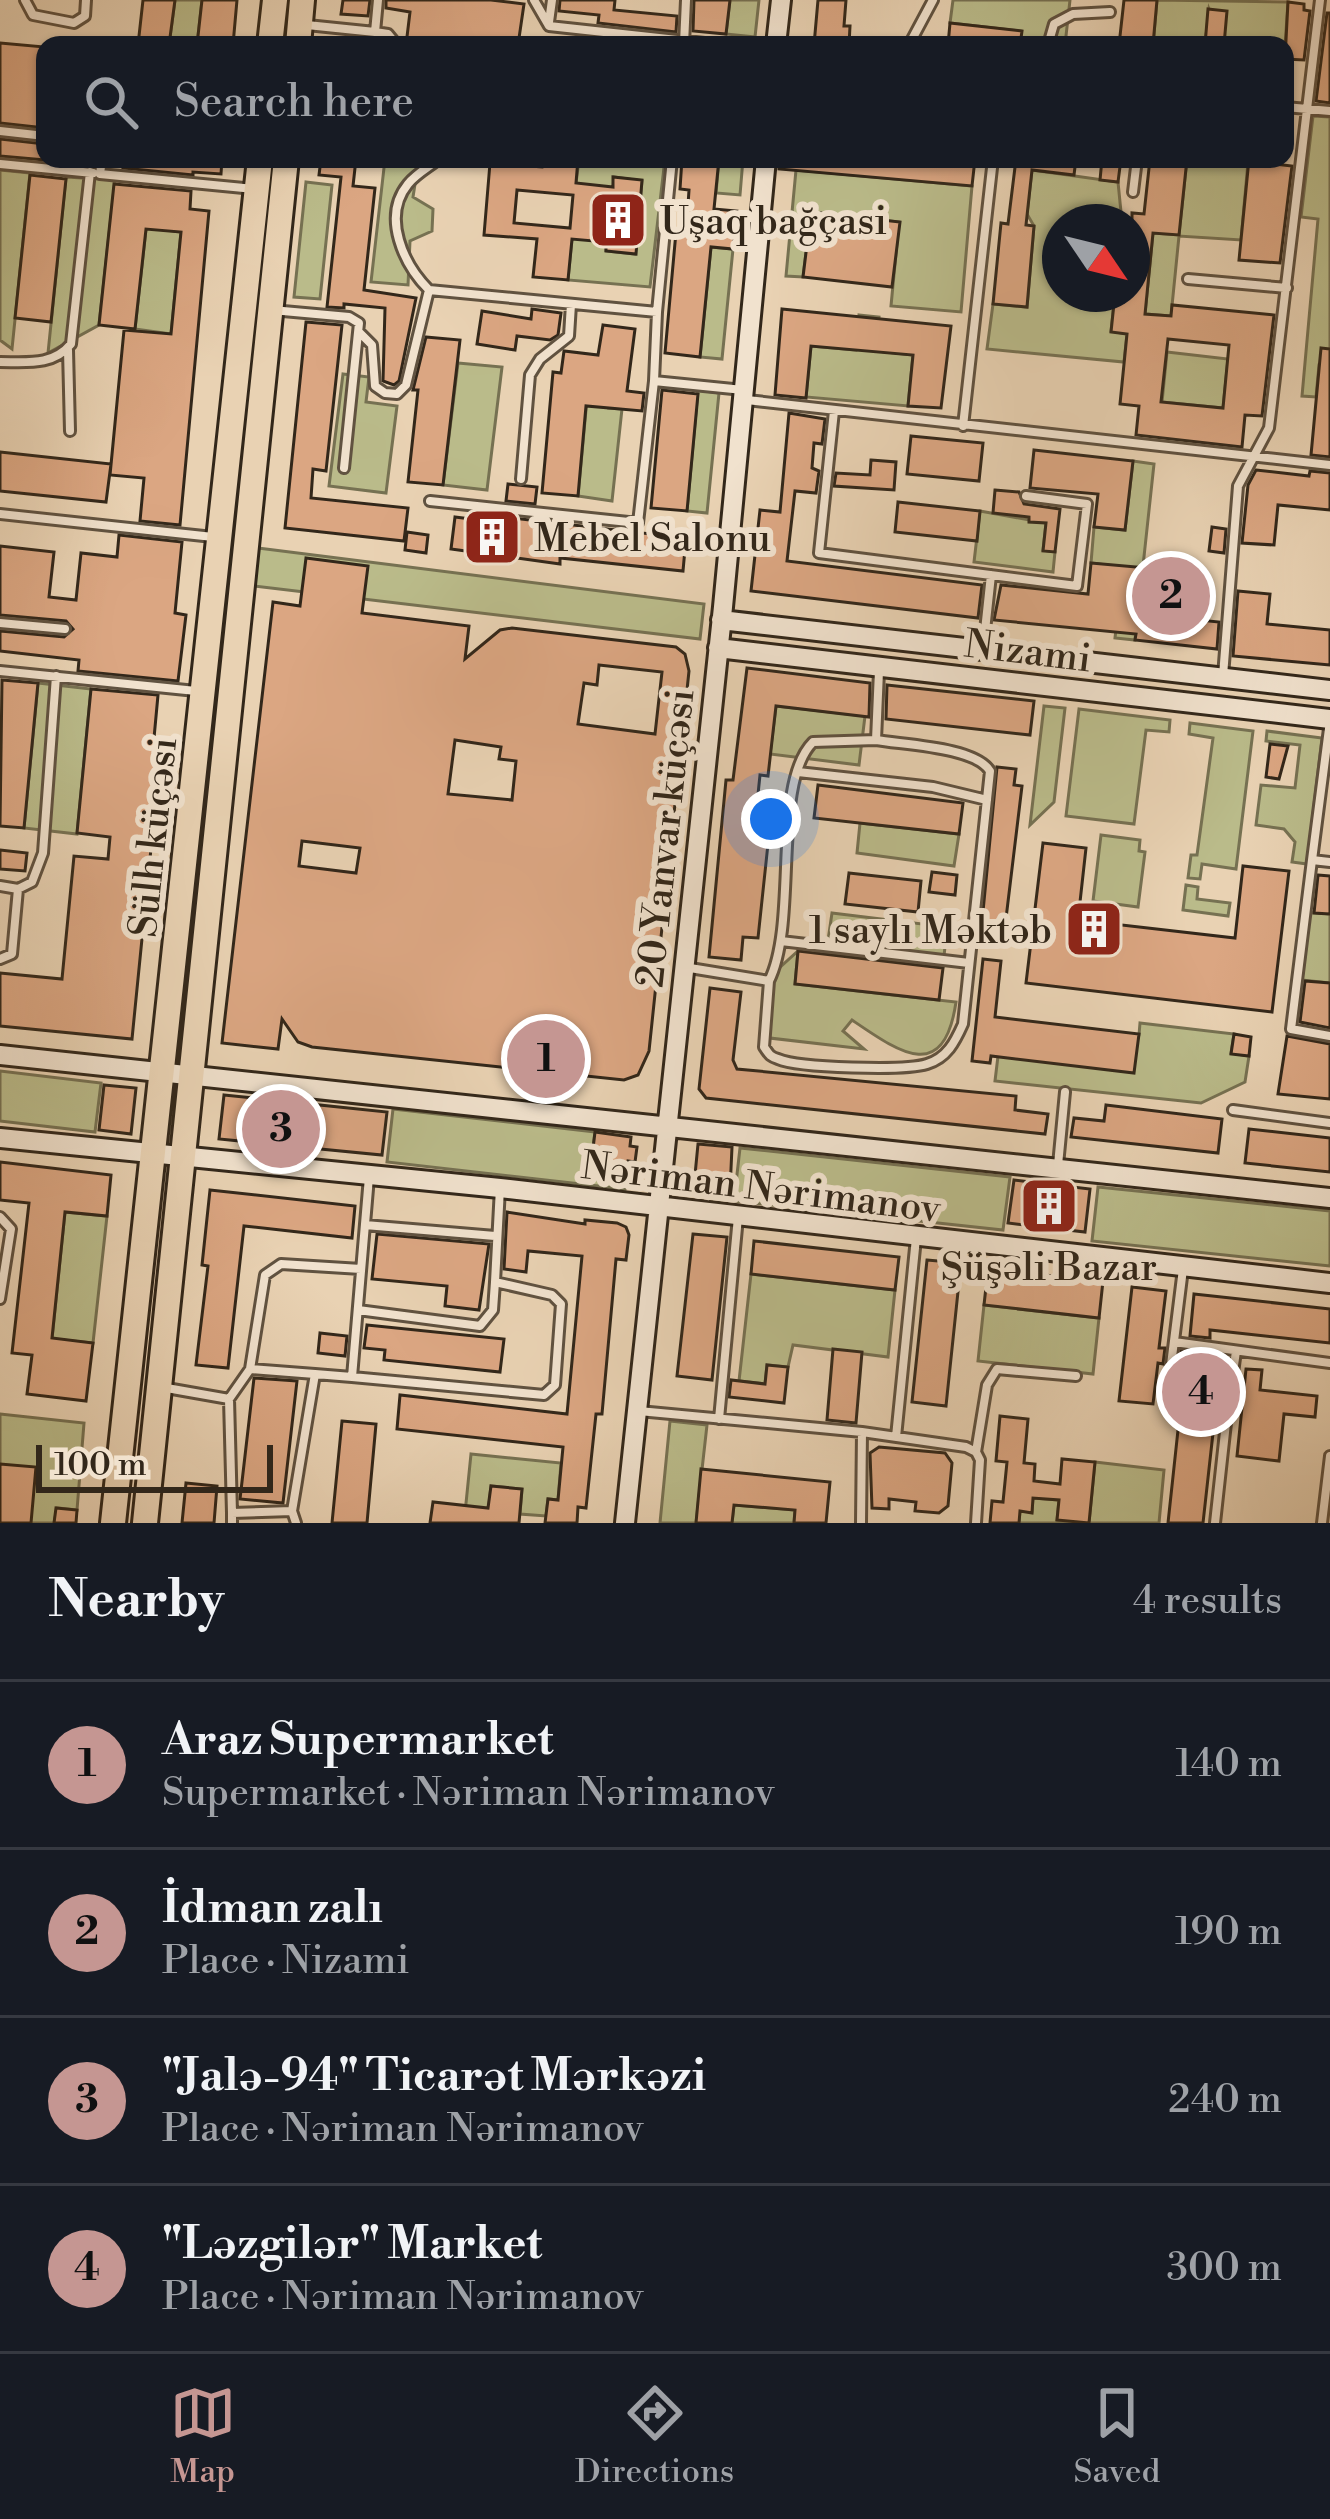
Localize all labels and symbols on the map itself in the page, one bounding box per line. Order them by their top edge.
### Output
building icon: Uşaq bağçasi [587,189,649,251]
place label: Uşaq bağçasi [660,198,887,247]
north arrow [1042,204,1150,312]
building icon: Mebel Salonu [461,506,523,568]
place label: Mebel Salonu [534,515,771,564]
pin: 2 [1132,551,1210,641]
street label: Nizami [961,620,1094,685]
street label: 20 Yanvar küçəsi [626,687,707,990]
street label: Sülh küçəsi [120,735,189,940]
your location [741,789,801,849]
building icon: 1 saylı Məktəb [1063,898,1125,960]
place label: 1 saylı Məktəb [809,907,1052,956]
pin: 1 [507,1014,585,1104]
pin: 3 [242,1084,320,1174]
street label: Nəriman Nərimanov [578,1142,944,1235]
building icon: Şüşəli Bazar [1018,1175,1080,1237]
place label: Şüşəli Bazar [941,1244,1157,1293]
pin: 4 [1162,1347,1240,1437]
scale bar [36,1439,273,1492]

